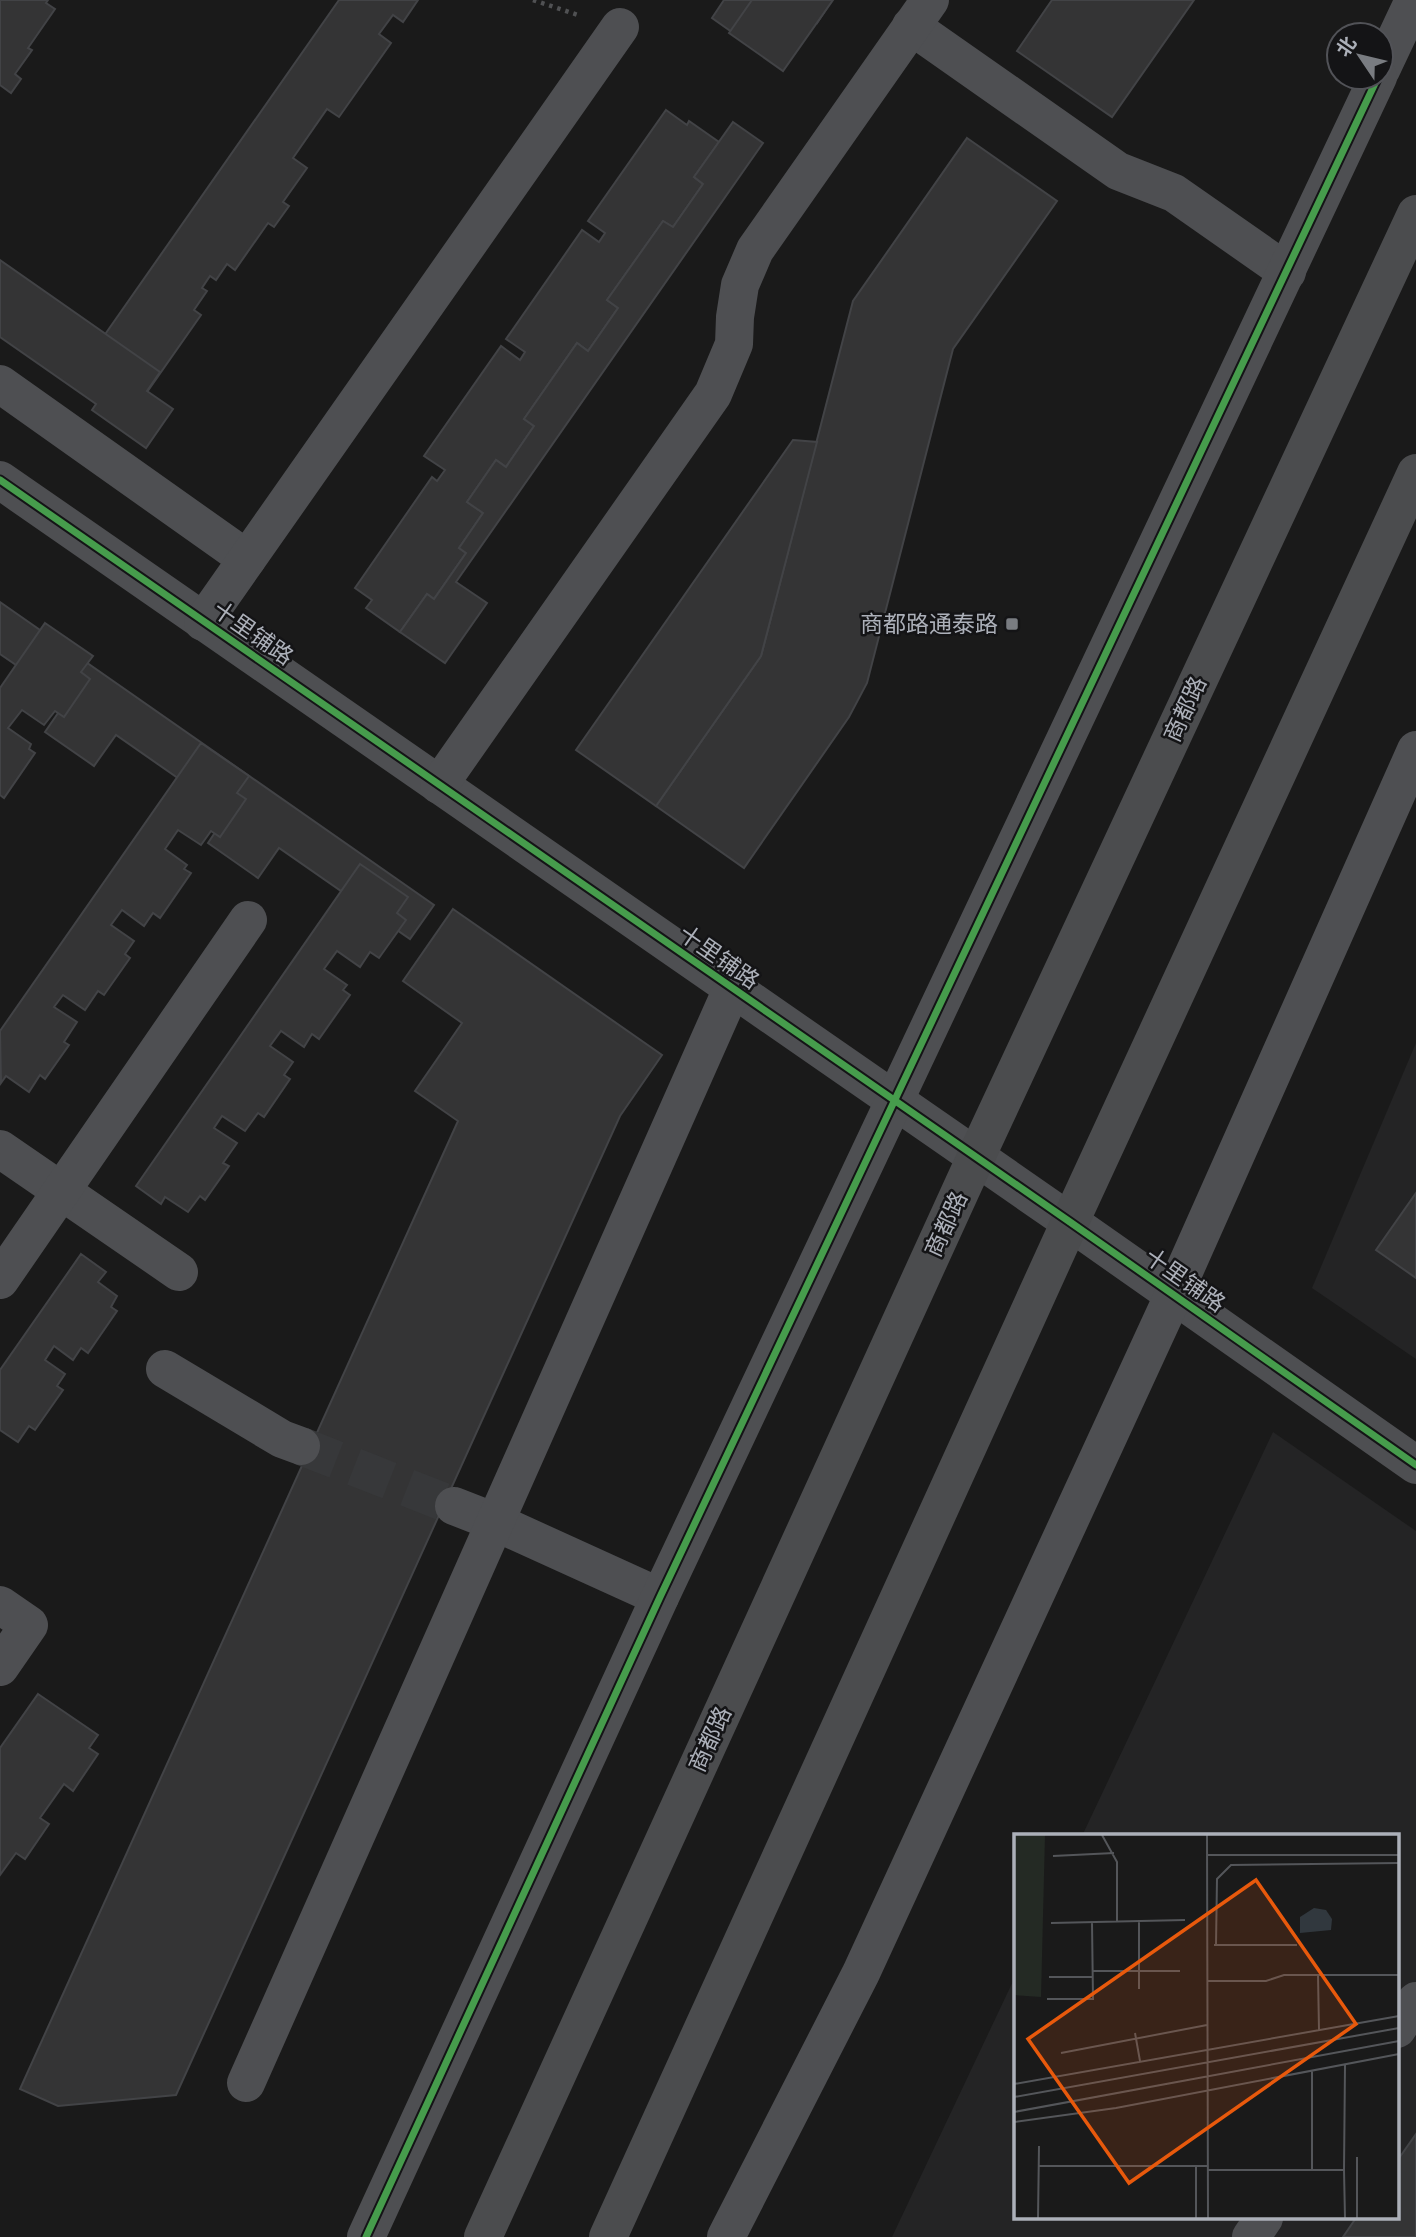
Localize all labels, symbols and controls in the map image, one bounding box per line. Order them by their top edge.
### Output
north arrow [1325,21,1395,91]
text: 北 [1332,32,1361,61]
street label: 十里铺路 [207,595,299,671]
place label: 商都路通泰路 [860,610,998,638]
marker: 商都路通泰路 [1004,616,1020,632]
street label: 商都路 [1158,672,1212,746]
street label: 十里铺路 [673,919,765,995]
street label: 商都路 [919,1187,973,1261]
street label: 十里铺路 [1139,1242,1231,1318]
street label: 商都路 [683,1702,737,1776]
inset map [1014,1834,1398,2220]

